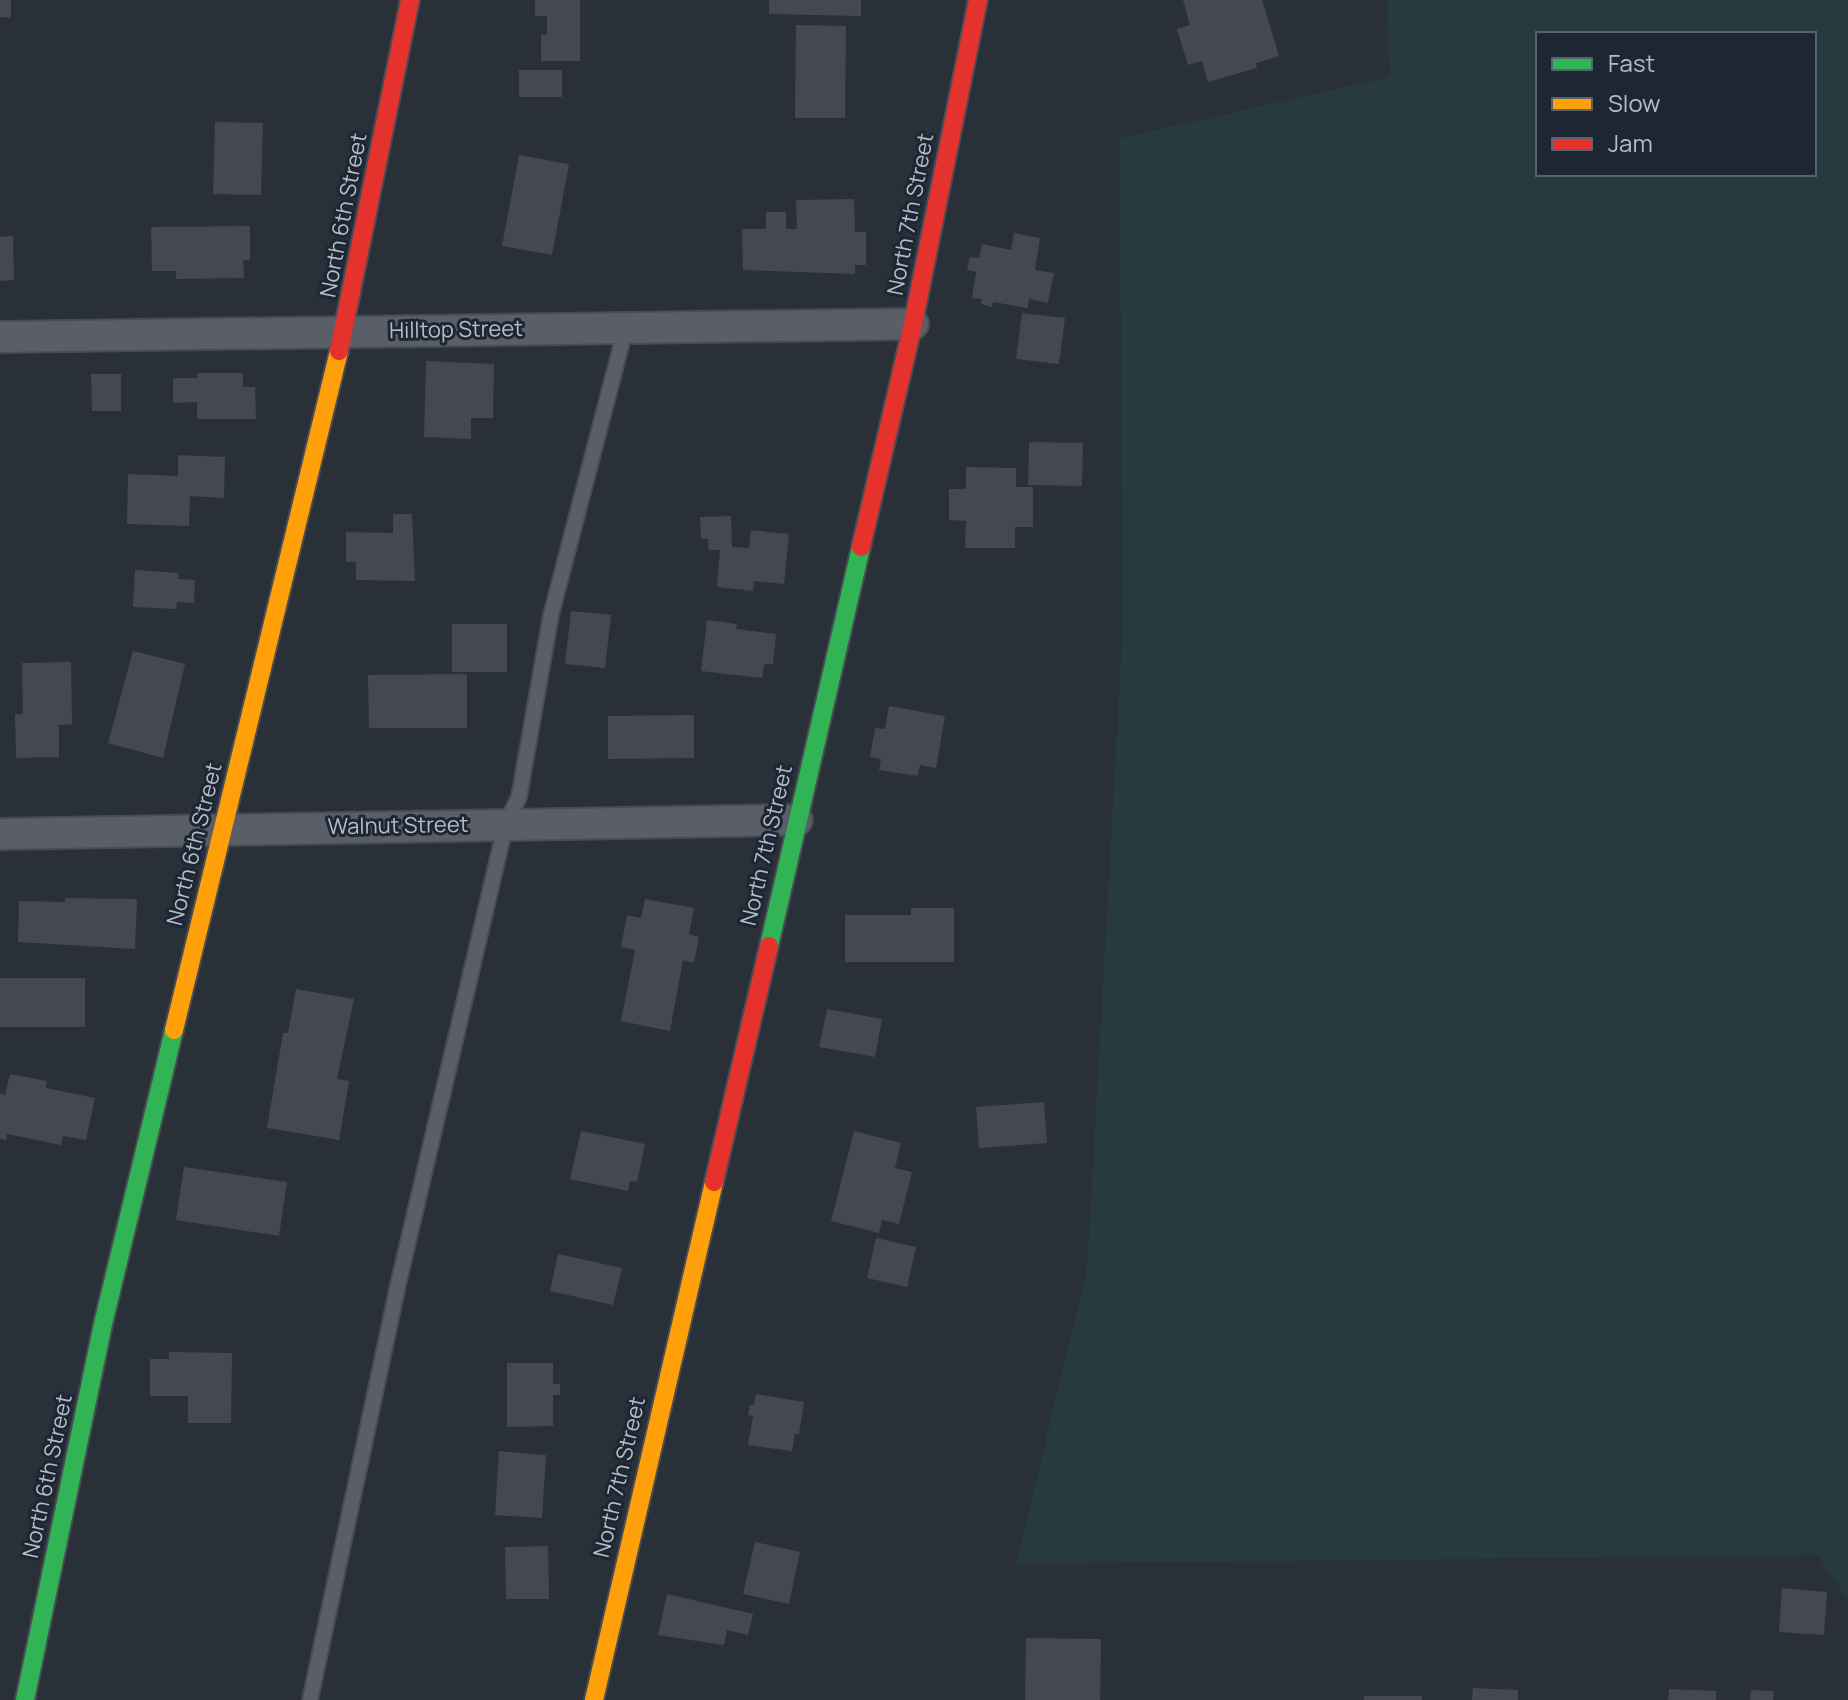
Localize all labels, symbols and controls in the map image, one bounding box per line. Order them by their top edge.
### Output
legend [1536,32,1816,176]
text: Fast [1608,46,1655,79]
text: Slow [1608,86,1661,119]
text: Jam [1608,126,1653,159]
street label: North 6th Street [312,130,374,300]
street label: North 7th Street [880,130,940,297]
street label: Hilltop Street [389,313,523,345]
street label: North 6th Street [159,759,229,929]
street label: North 7th Street [733,761,799,928]
street label: Walnut Street [327,809,469,841]
street label: North 6th Street [15,1391,79,1561]
street label: North 7th Street [586,1393,652,1560]

